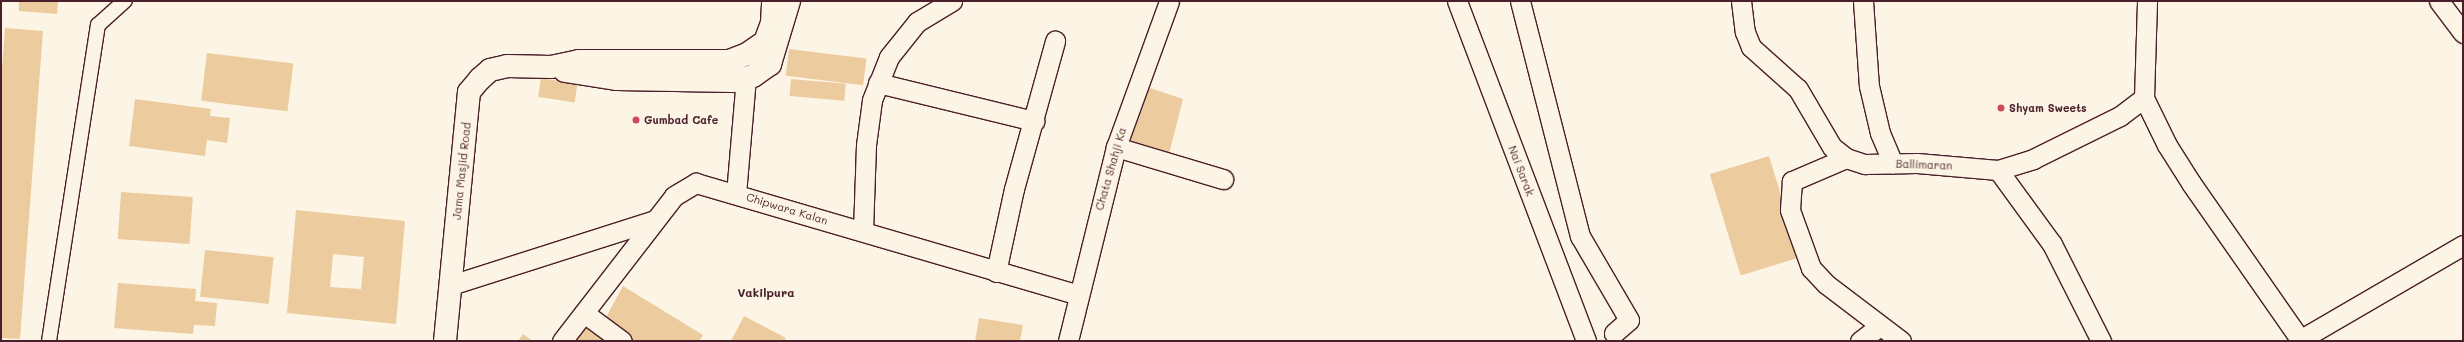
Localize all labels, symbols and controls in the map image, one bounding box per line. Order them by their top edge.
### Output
place label: Shyam Sweets [2009,101,2087,115]
marker: Shyam Sweets [1996,103,2006,113]
place label: Gumbad Cafe [644,113,718,127]
marker: Gumbad Cafe [631,115,641,125]
street label: Jama Masjid Road [450,122,474,220]
street label: Chata Shahji Ka [1093,126,1129,212]
street label: Nai Sarak [1505,144,1537,198]
street label: Ballimaran [1895,157,1953,173]
street label: Chipwara Kalan [745,190,829,228]
district label: Vakilpura [737,286,795,300]

